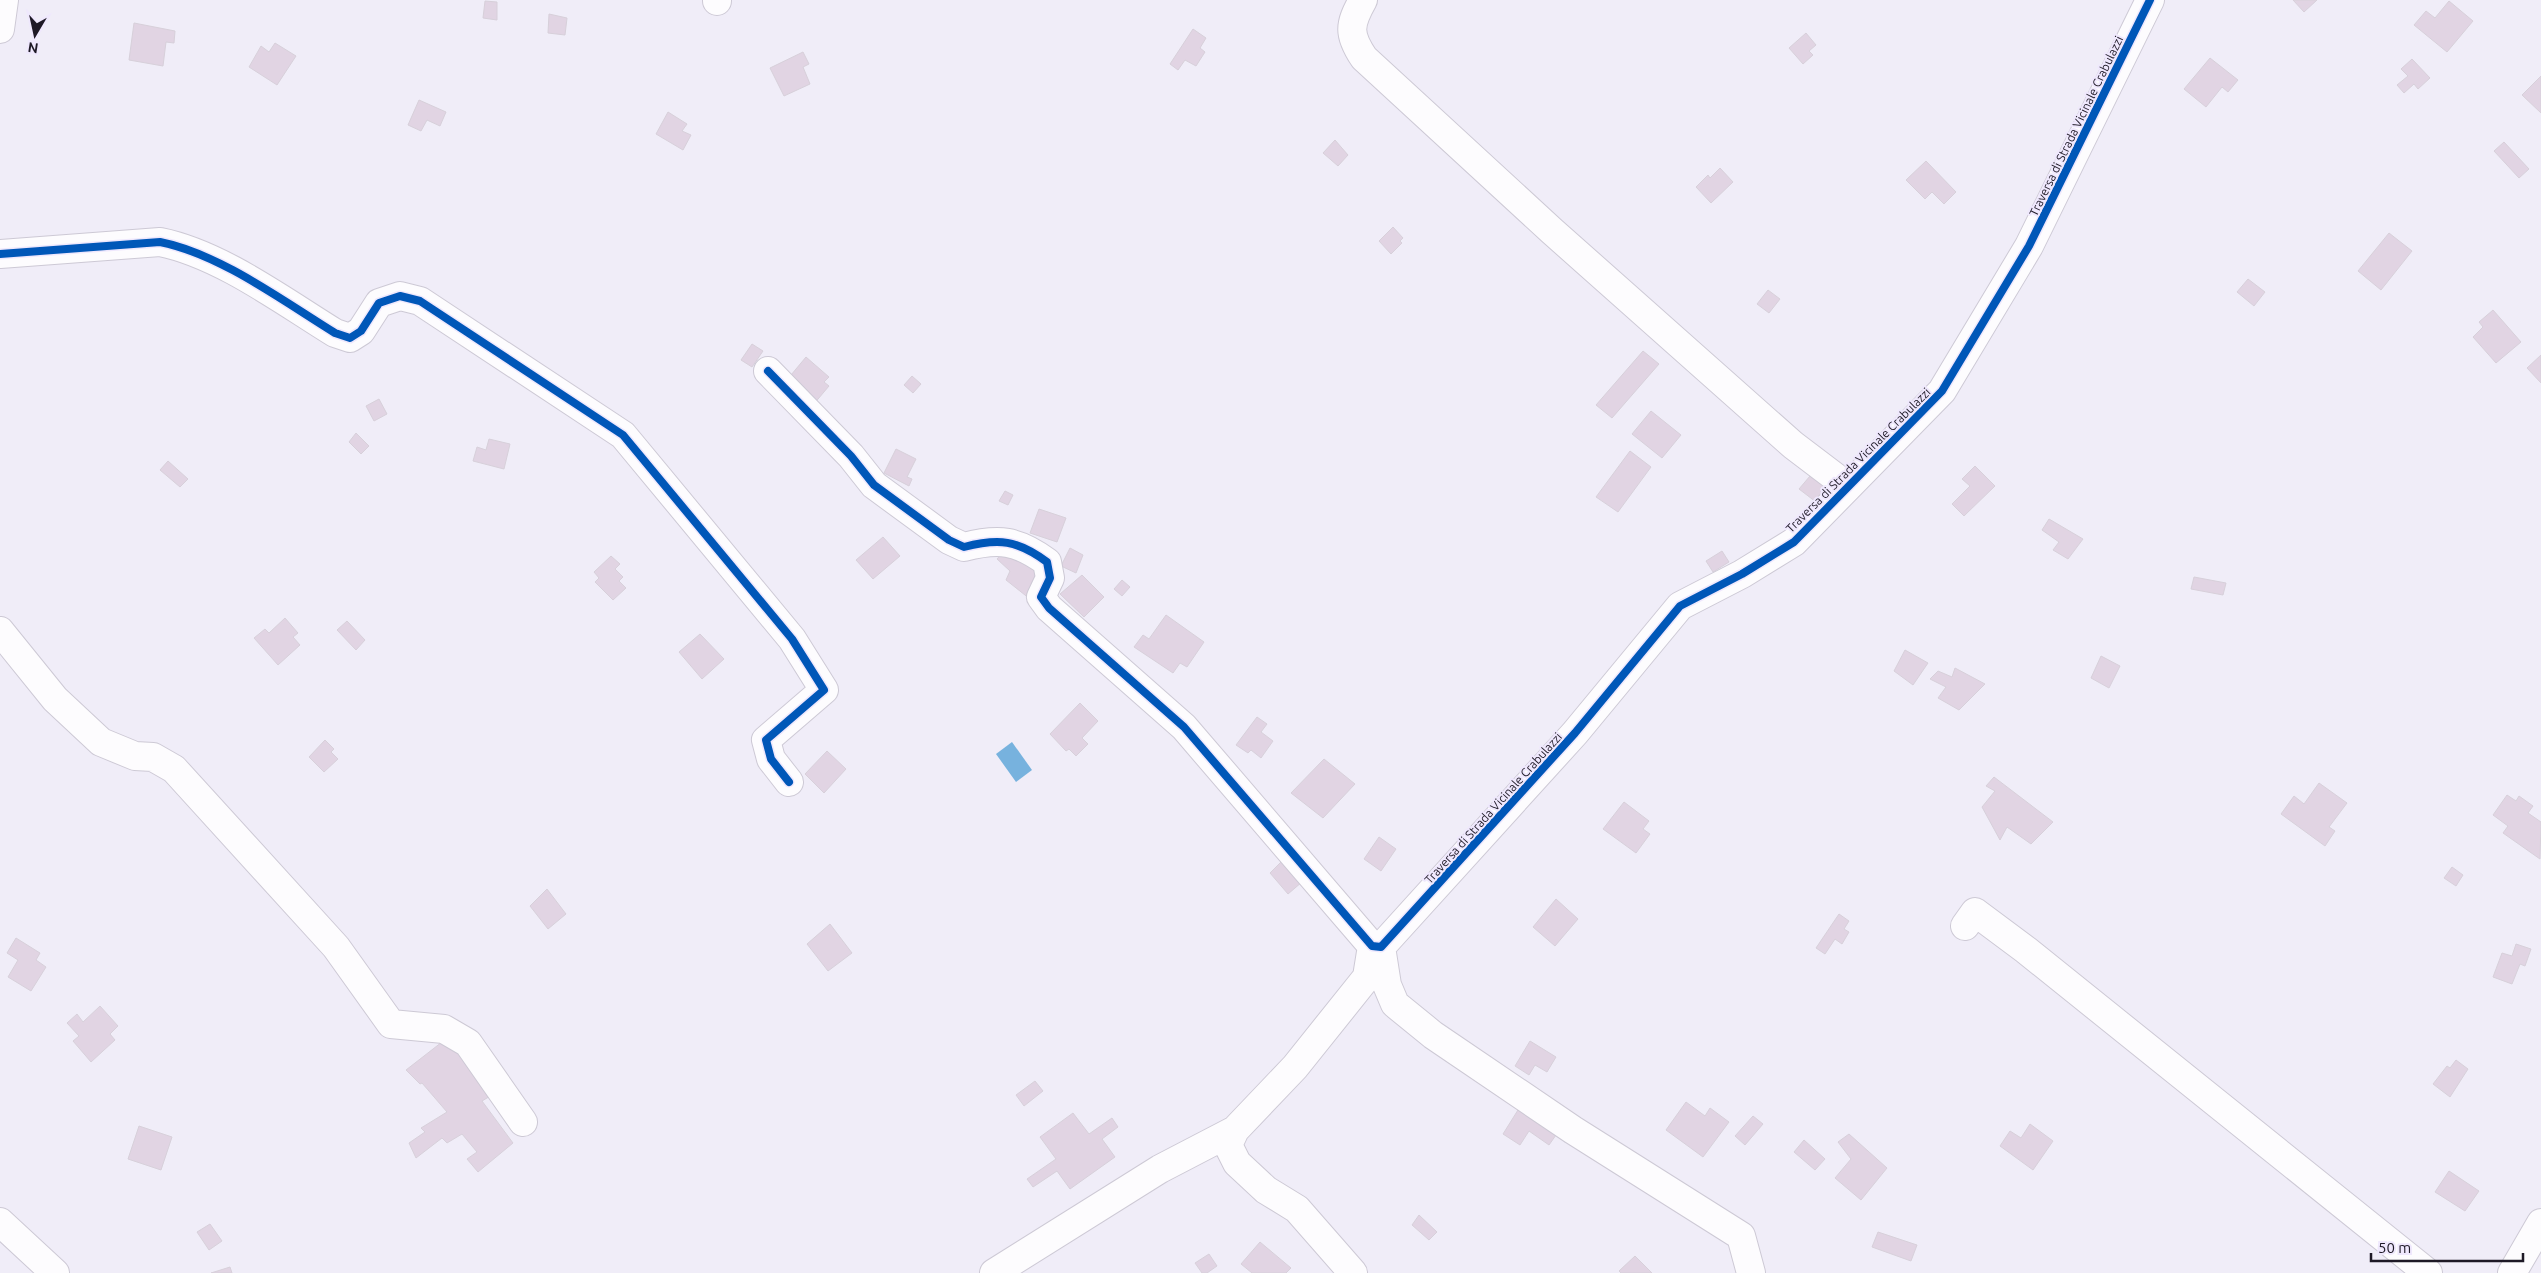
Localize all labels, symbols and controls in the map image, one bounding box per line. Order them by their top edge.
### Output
north arrow [10,10,60,60]
street label: Traversa di Strada Vicinale Crabulazzi [2027,34,2125,218]
text: N [27,39,39,57]
street label: Traversa di Strada Vicinale Crabulazzi [1783,385,1933,535]
street label: Traversa di Strada Vicinale Crabulazzi [1422,730,1564,886]
scale bar [2371,1230,2524,1262]
text: 50 m [2378,1239,2411,1256]

